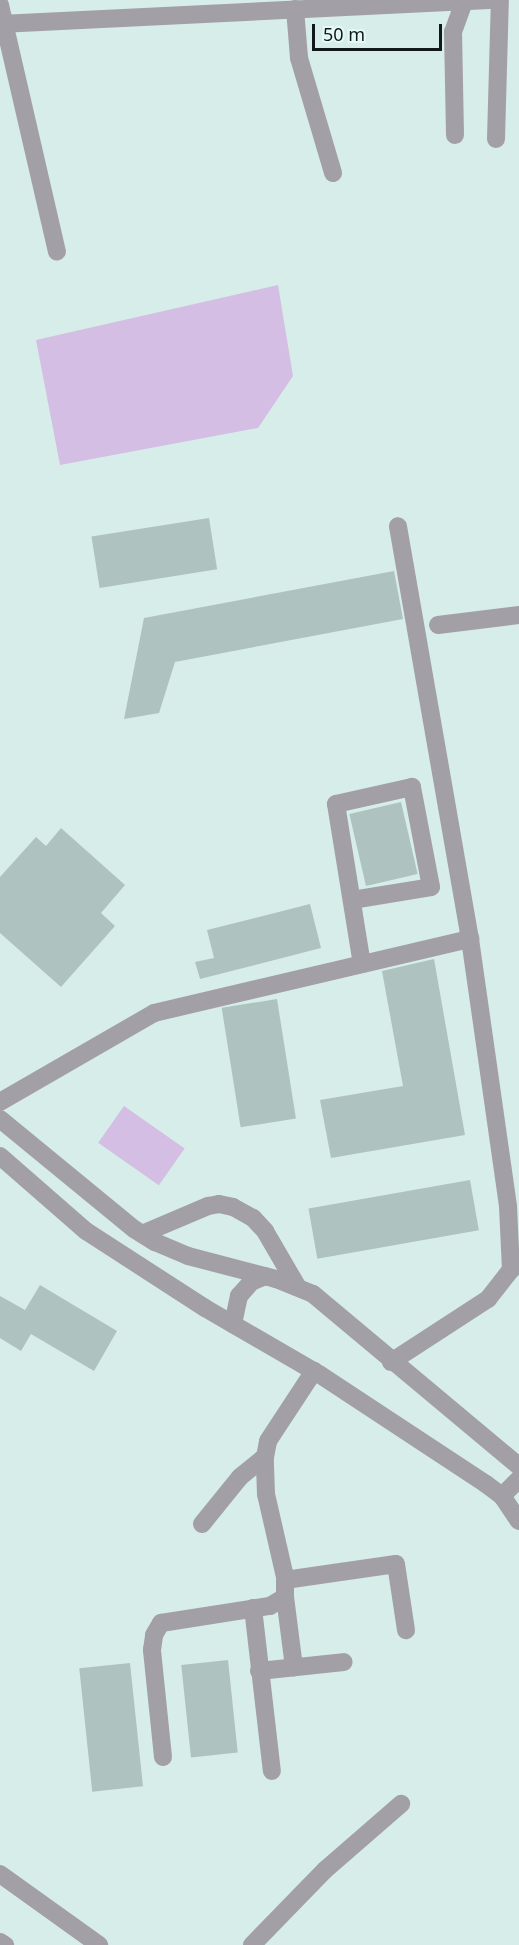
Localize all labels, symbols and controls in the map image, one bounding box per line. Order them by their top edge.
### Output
scale bar [315,12,446,50]
text: 50 m [323,22,365,46]

